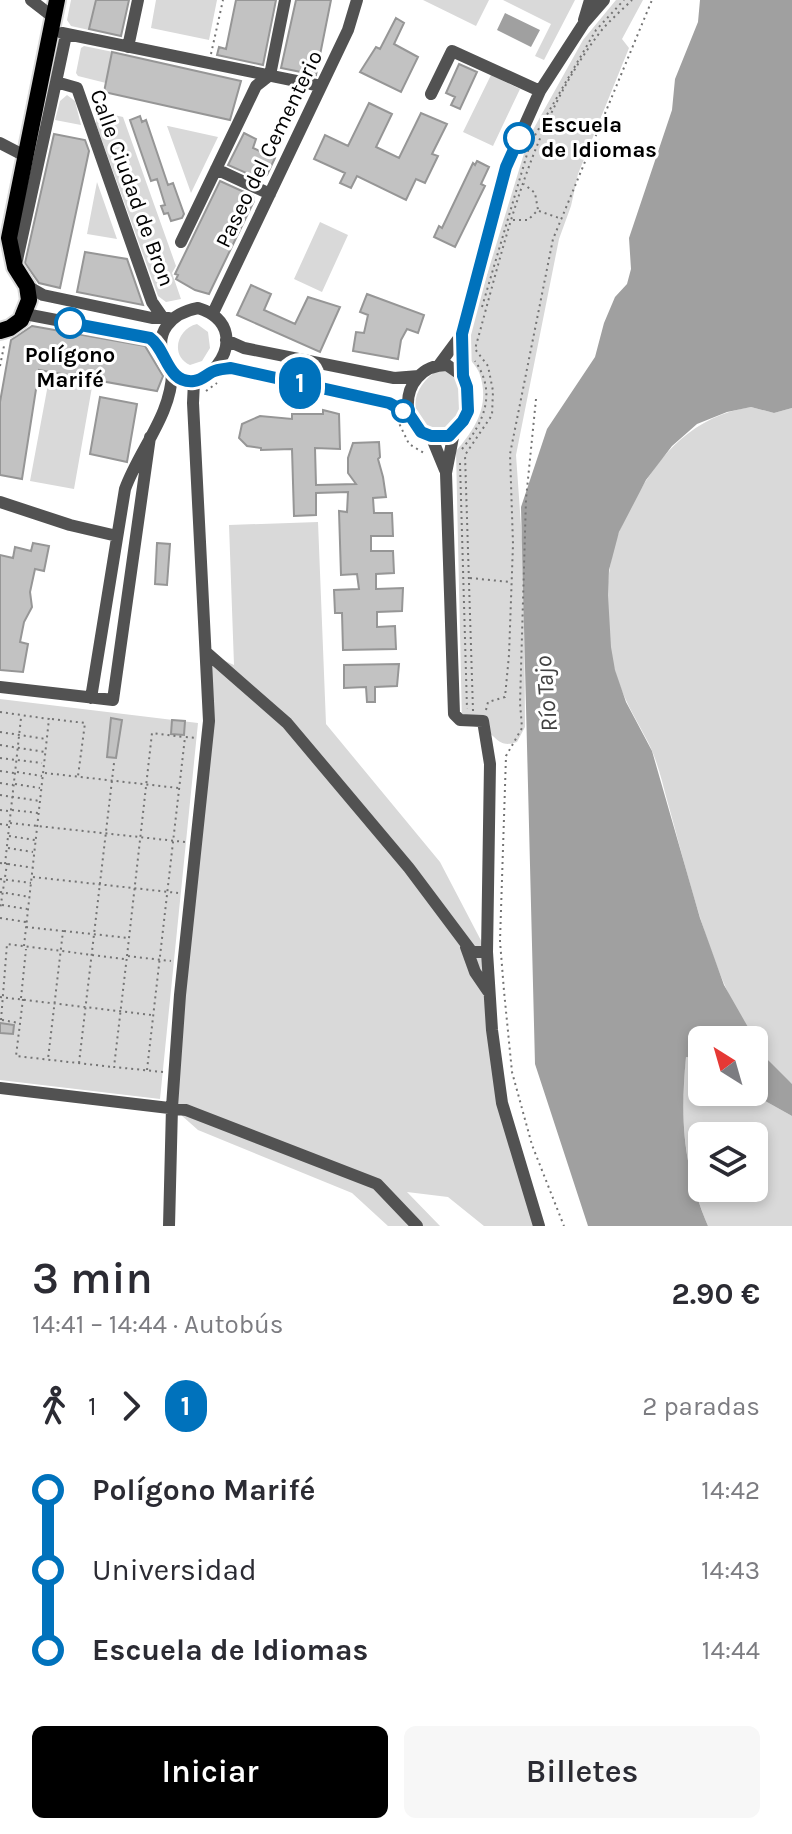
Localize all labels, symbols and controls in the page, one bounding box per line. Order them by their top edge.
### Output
street label: Paseo del Cementerio [210,46,328,252]
street label: Calle Ciudad de Bron [84,86,180,290]
place label: Escuela de Idiomas [541,112,657,163]
marker: Escuela de Idiomas [504,123,534,153]
marker: Polígono Marifé [55,308,85,338]
place label: Polígono Marifé [25,342,115,393]
line badge: 1 [274,357,326,409]
text: 1 [295,366,305,399]
unlabelled marker [392,400,414,422]
water label: Río Tajo [529,655,563,733]
north arrow [688,1026,768,1106]
map controls [688,1026,768,1202]
button: layers [688,1122,768,1202]
text: 3 min [32,1253,153,1304]
text: 2.90 € [672,1276,760,1312]
text: 14:41 – 14:44 · Autobús [32,1309,283,1340]
icon: walk [32,1384,76,1428]
icon: forward [109,1384,153,1428]
text: 1 [181,1389,191,1422]
text: 1 [88,1391,97,1422]
text: 2 paradas [642,1391,760,1422]
text: Polígono Marifé [92,1472,315,1508]
text: 14:42 [701,1475,760,1506]
text: Universidad [92,1552,257,1588]
text: 14:43 [701,1555,760,1586]
text: Escuela de Idiomas [92,1632,368,1668]
text: 14:44 [702,1635,760,1666]
button: Iniciar [32,1726,388,1818]
button: Billetes [404,1726,760,1818]

